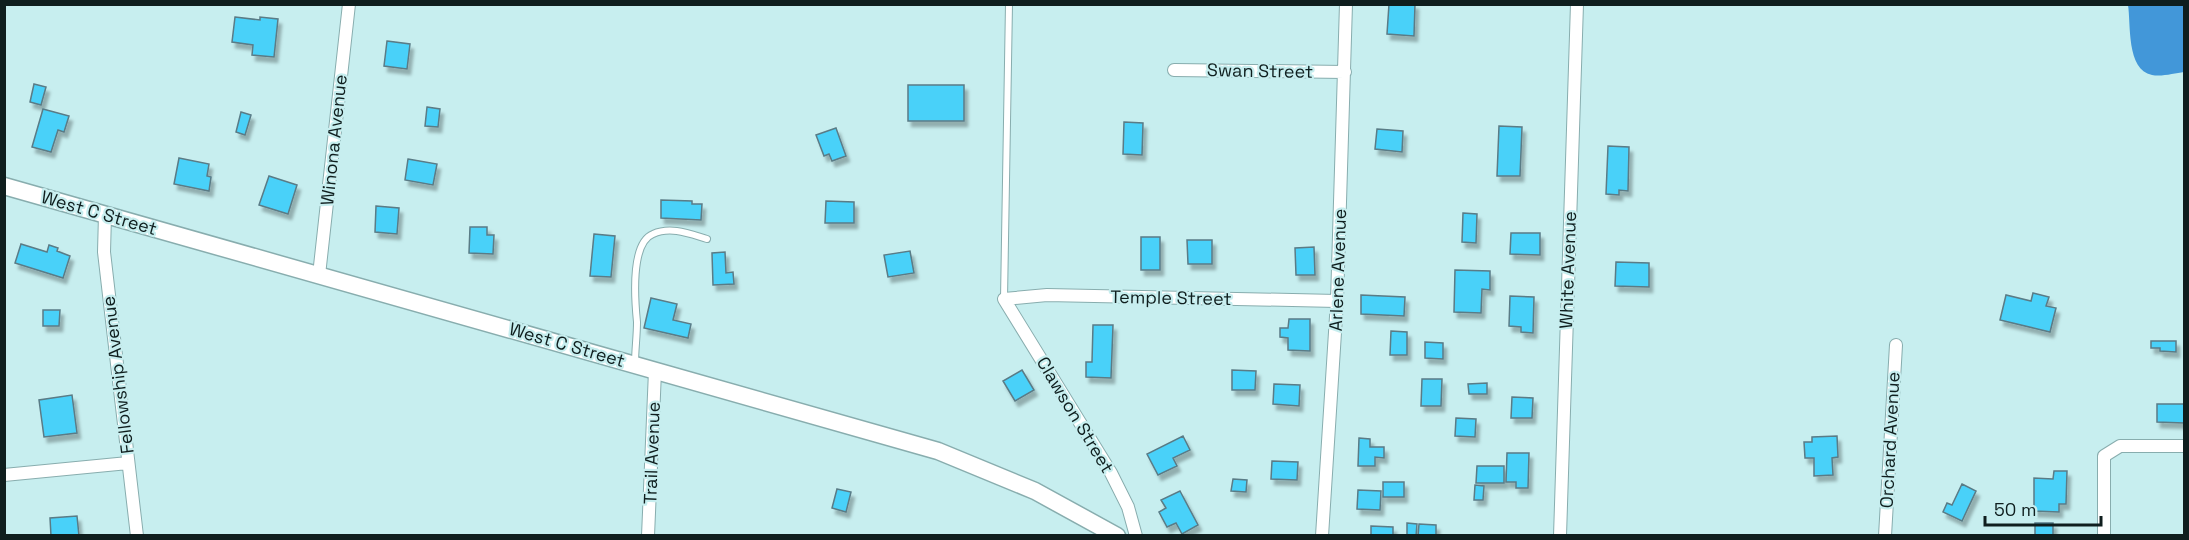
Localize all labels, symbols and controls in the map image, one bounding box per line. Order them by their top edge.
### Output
street label: Swan Street [1207,58,1313,83]
street label: Winona Avenue [315,73,352,207]
street label: West C Street [39,185,160,240]
street label: Arlene Avenue [1324,208,1351,332]
street label: White Avenue [1554,211,1581,329]
street label: Temple Street [1110,285,1232,310]
street label: Fellowship Avenue [96,295,139,455]
street label: West C Street [507,317,628,372]
street label: Clawson Street [1032,352,1119,477]
street label: Orchard Avenue [1874,371,1905,509]
street label: Trail Avenue [638,401,665,505]
scale bar [1985,489,2100,527]
text: 50 m [1994,498,2036,521]

